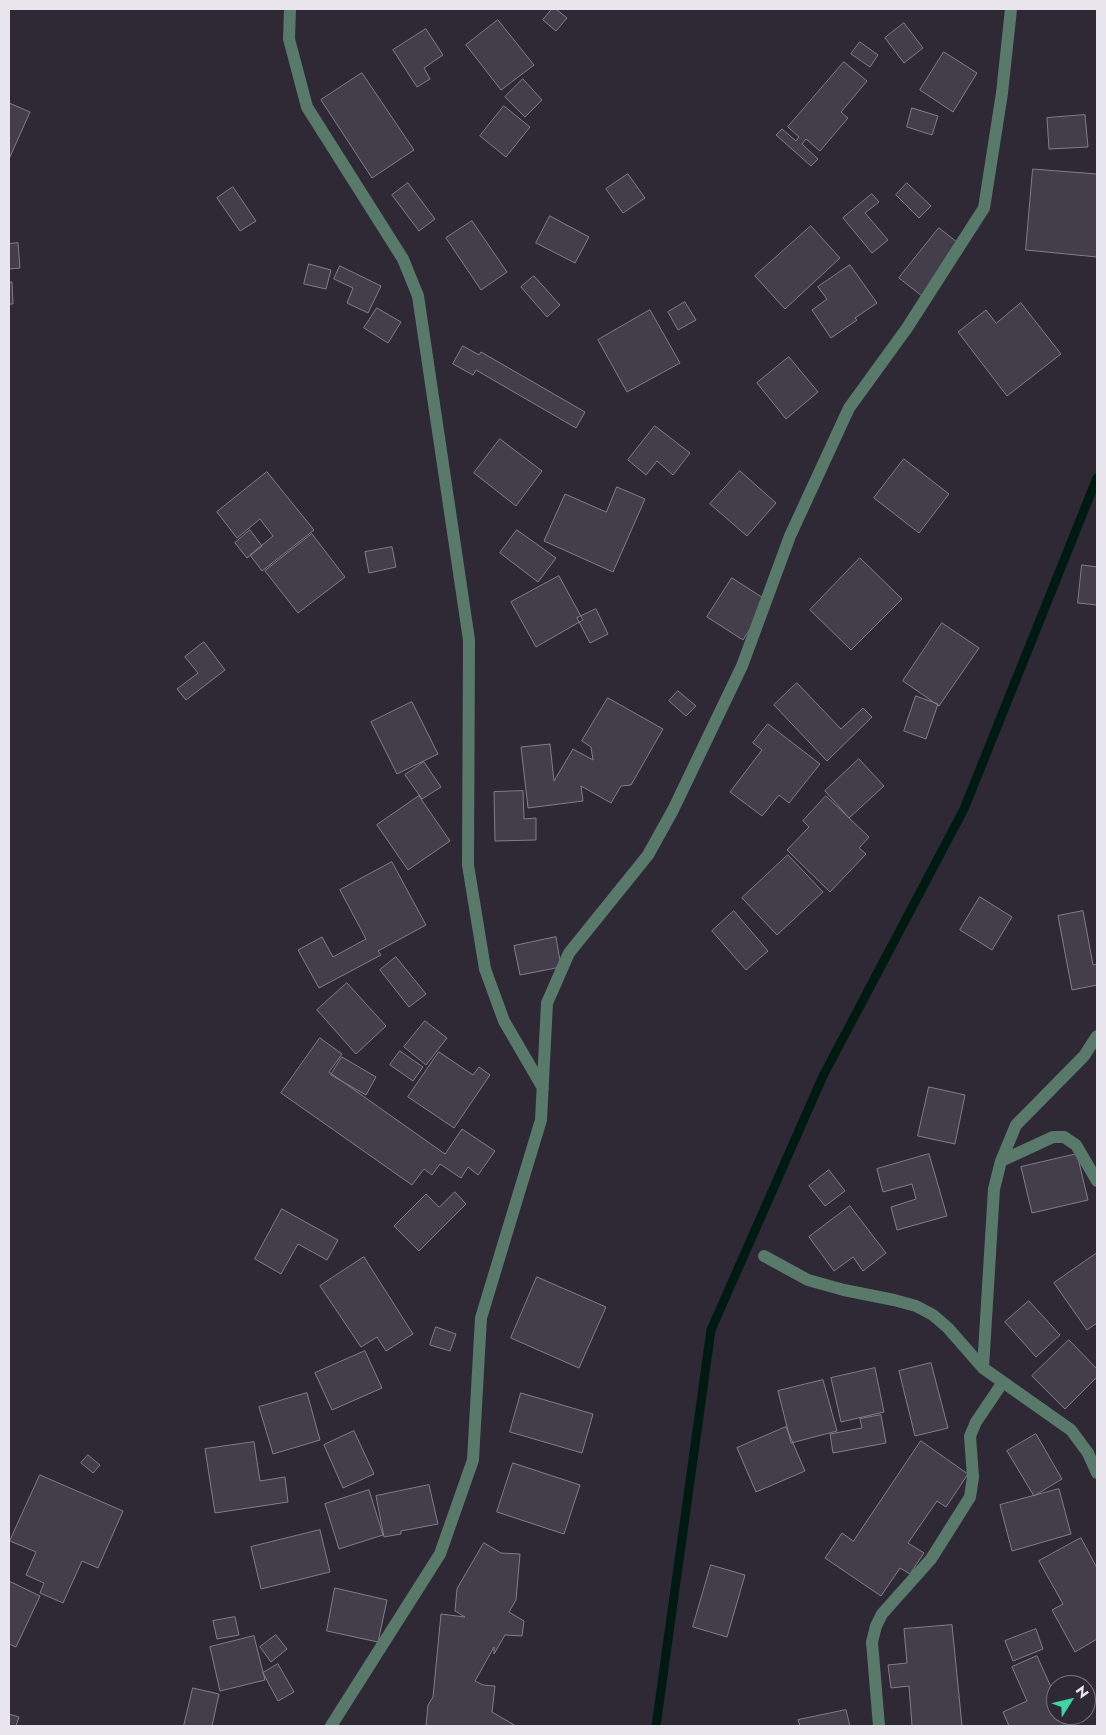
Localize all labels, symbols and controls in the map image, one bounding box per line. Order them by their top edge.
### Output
north arrow [1046,1675,1096,1725]
text: N [1071,1681,1094,1702]

